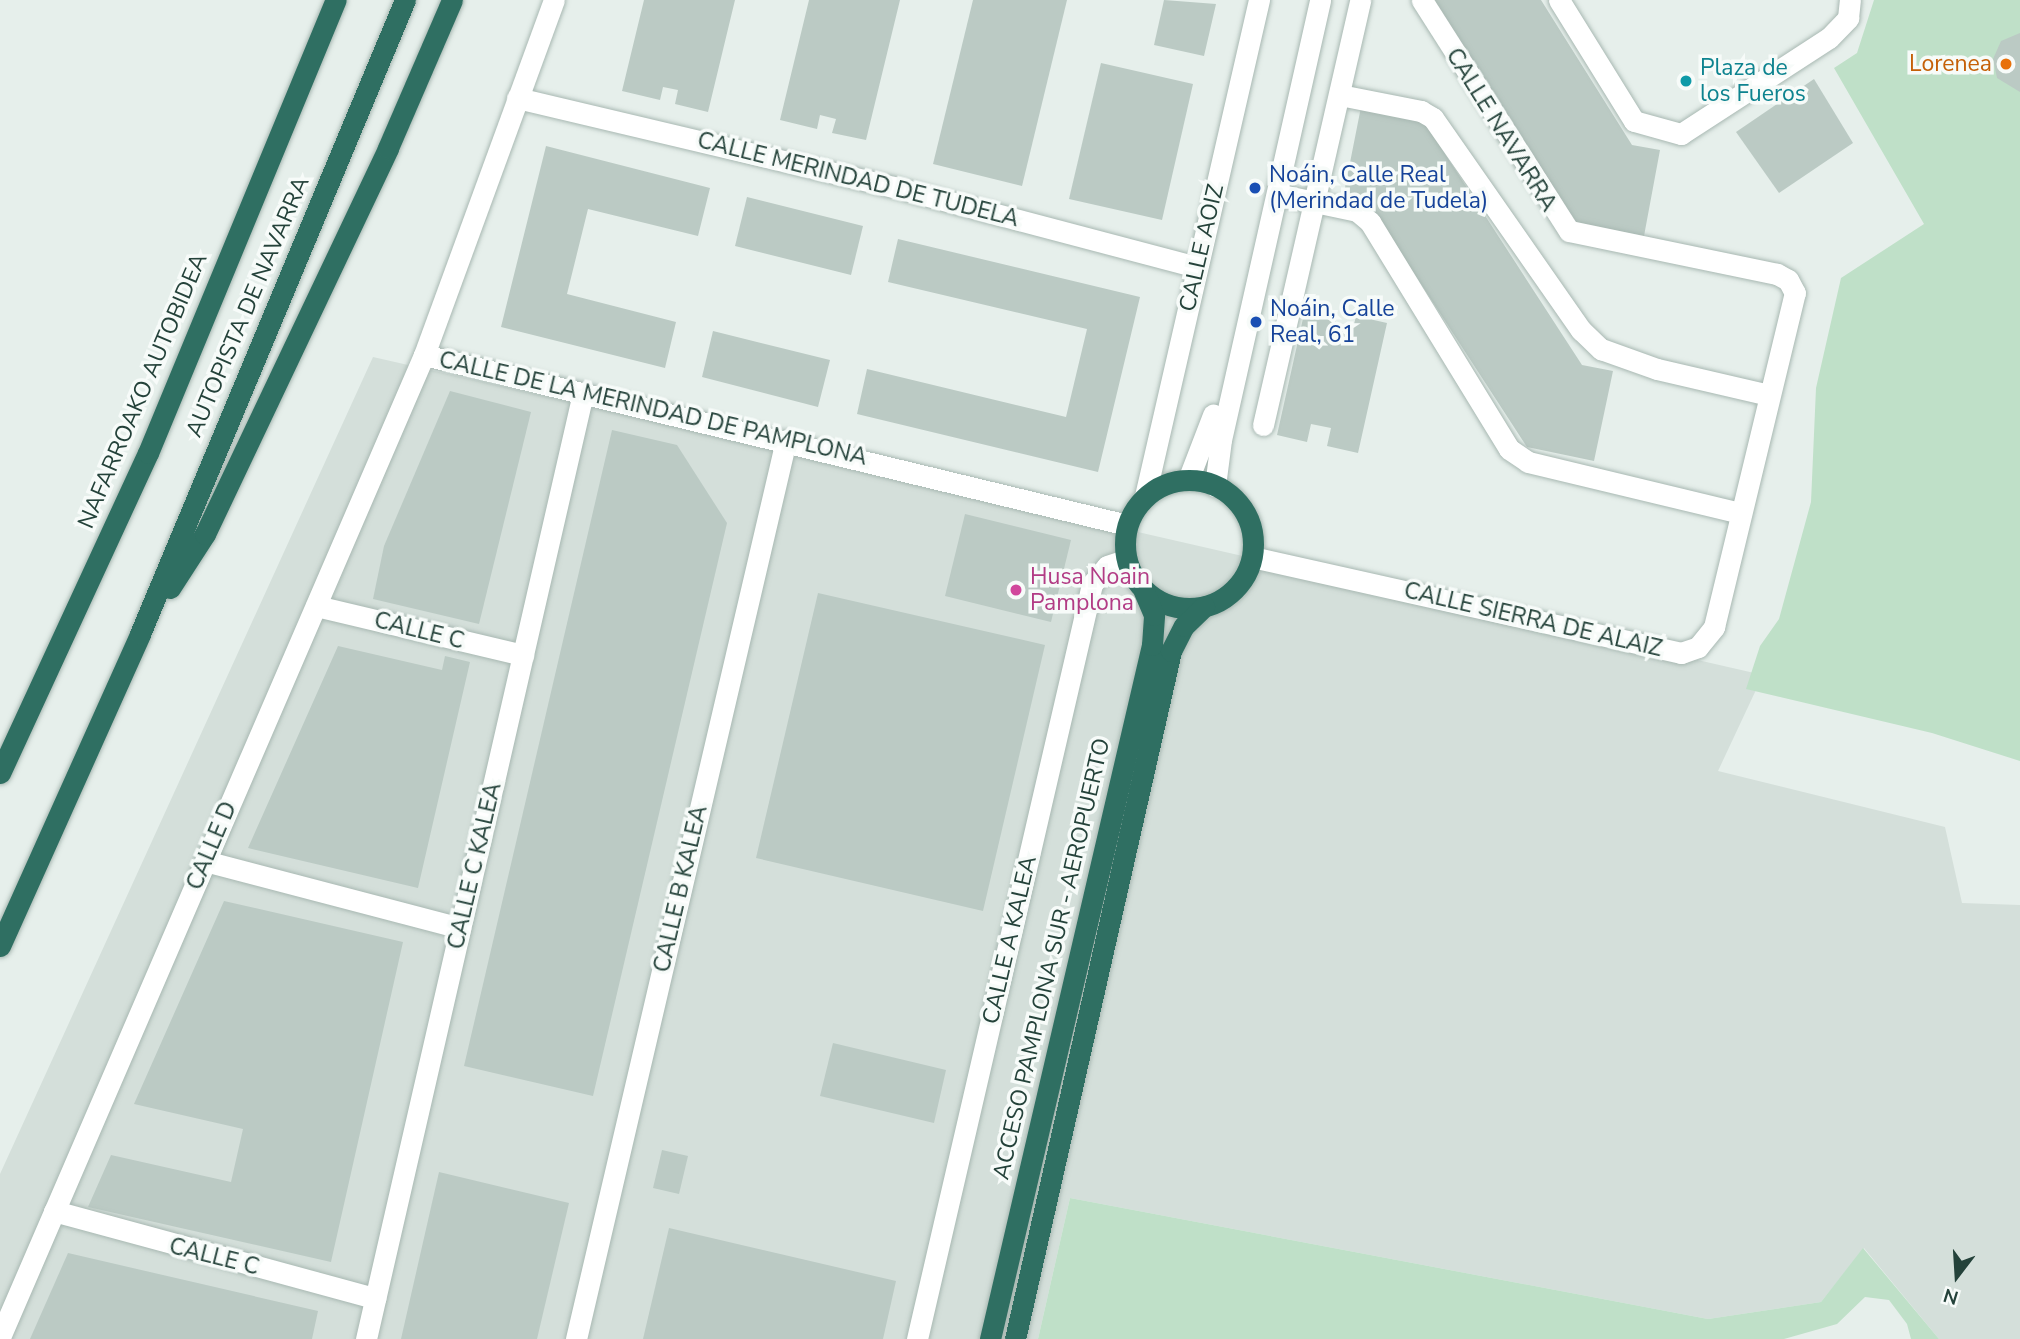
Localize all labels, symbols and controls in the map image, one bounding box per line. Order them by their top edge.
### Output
street label: CALLE NAVARRA [1440,43,1562,217]
place label: Lorenea [1909,50,1992,78]
place label: Plaza de los Fueros [1700,54,1806,108]
marker: Lorenea [1998,56,2014,72]
marker: Plaza de los Fueros [1678,73,1694,89]
street label: CALLE MERINDAD DE TUDELA [694,127,1022,233]
place label: Noáin, Calle Real (Merindad de Tudela) [1269,161,1488,215]
street label: AUTOPISTA DE NAVARRA [181,173,315,441]
marker: Noáin, Calle Real (Merindad de Tudela) [1247,180,1263,196]
street label: CALLE AOIZ [1174,182,1230,314]
street label: NAFARROAKO AUTOBIDEA [72,249,214,533]
place label: Noáin, Calle Real, 61 [1270,295,1395,349]
marker: Noáin, Calle Real, 61 [1248,314,1264,330]
street label: CALLE DE LA MERINDAD DE PAMPLONA [436,346,870,472]
place label: Husa Noain Pamplona [1030,563,1150,617]
street label: CALLE SIERRA DE ALAIZ [1401,577,1665,663]
marker: Husa Noain Pamplona [1008,582,1024,598]
street label: CALLE C [371,607,467,655]
street label: ACCESO PAMPLONA SUR - AEROPUERTO [988,736,1116,1182]
street label: CALLE C KALEA [442,780,508,952]
street label: CALLE D [181,798,243,894]
street label: CALLE B KALEA [648,803,714,975]
street label: CALLE A KALEA [977,853,1043,1027]
street label: CALLE C [166,1233,262,1281]
north arrow [1922,1241,1992,1311]
text: N [1940,1282,1961,1311]

